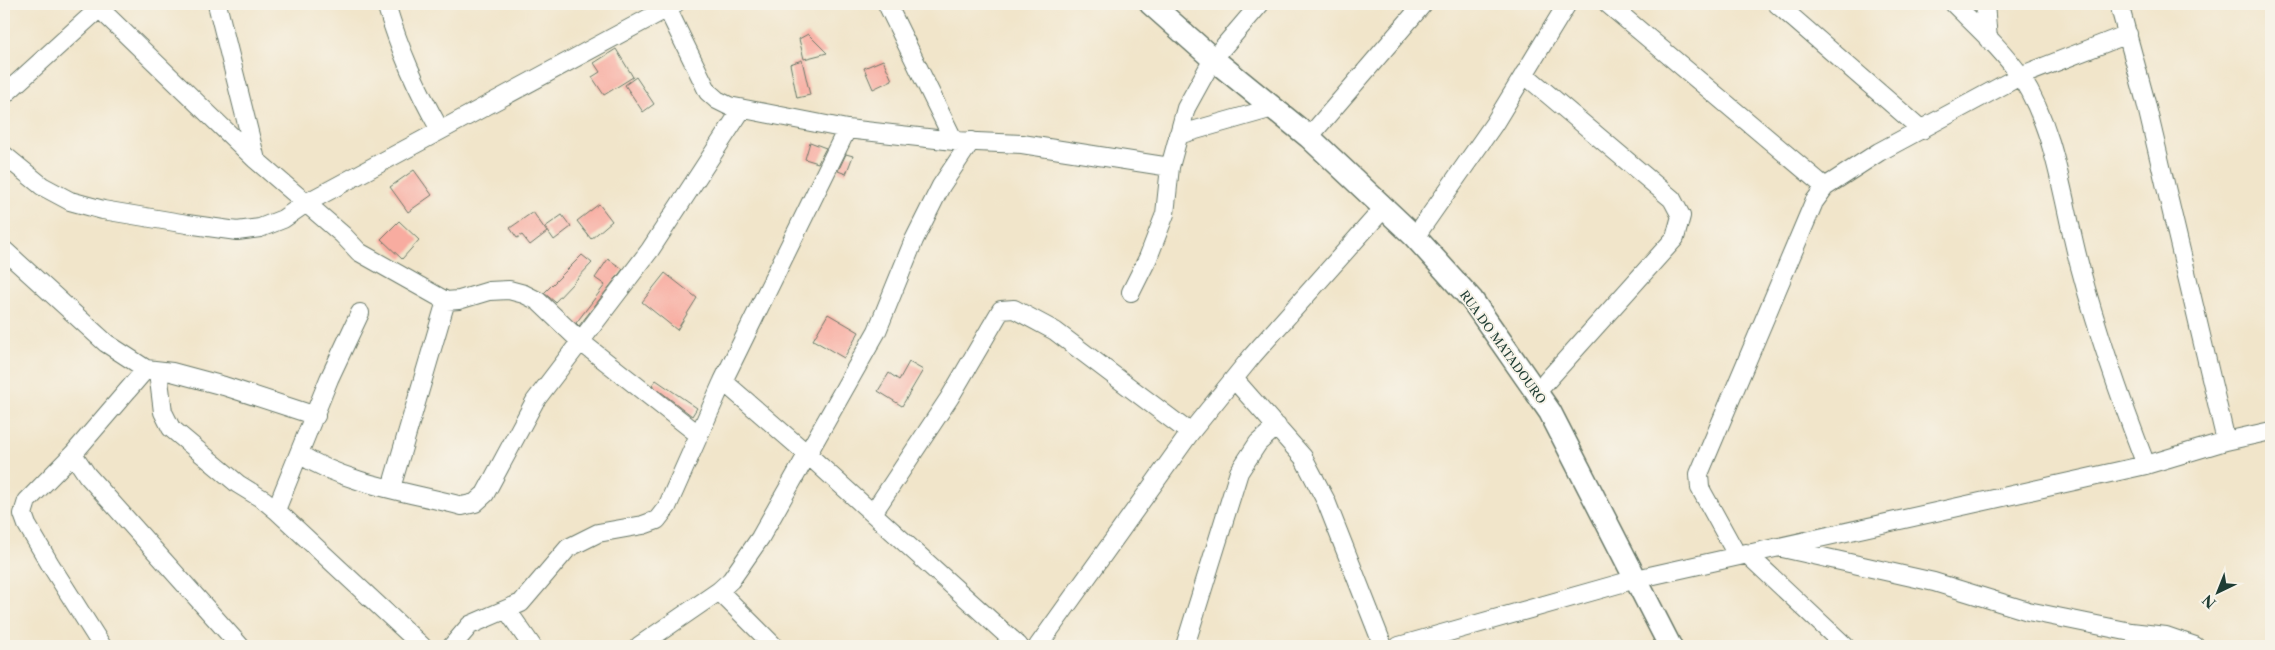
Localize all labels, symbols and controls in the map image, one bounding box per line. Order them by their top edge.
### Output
street label: RUA DO MATADOURO [1457,287,1549,407]
north arrow [2192,568,2242,618]
text: N [2199,591,2220,612]

